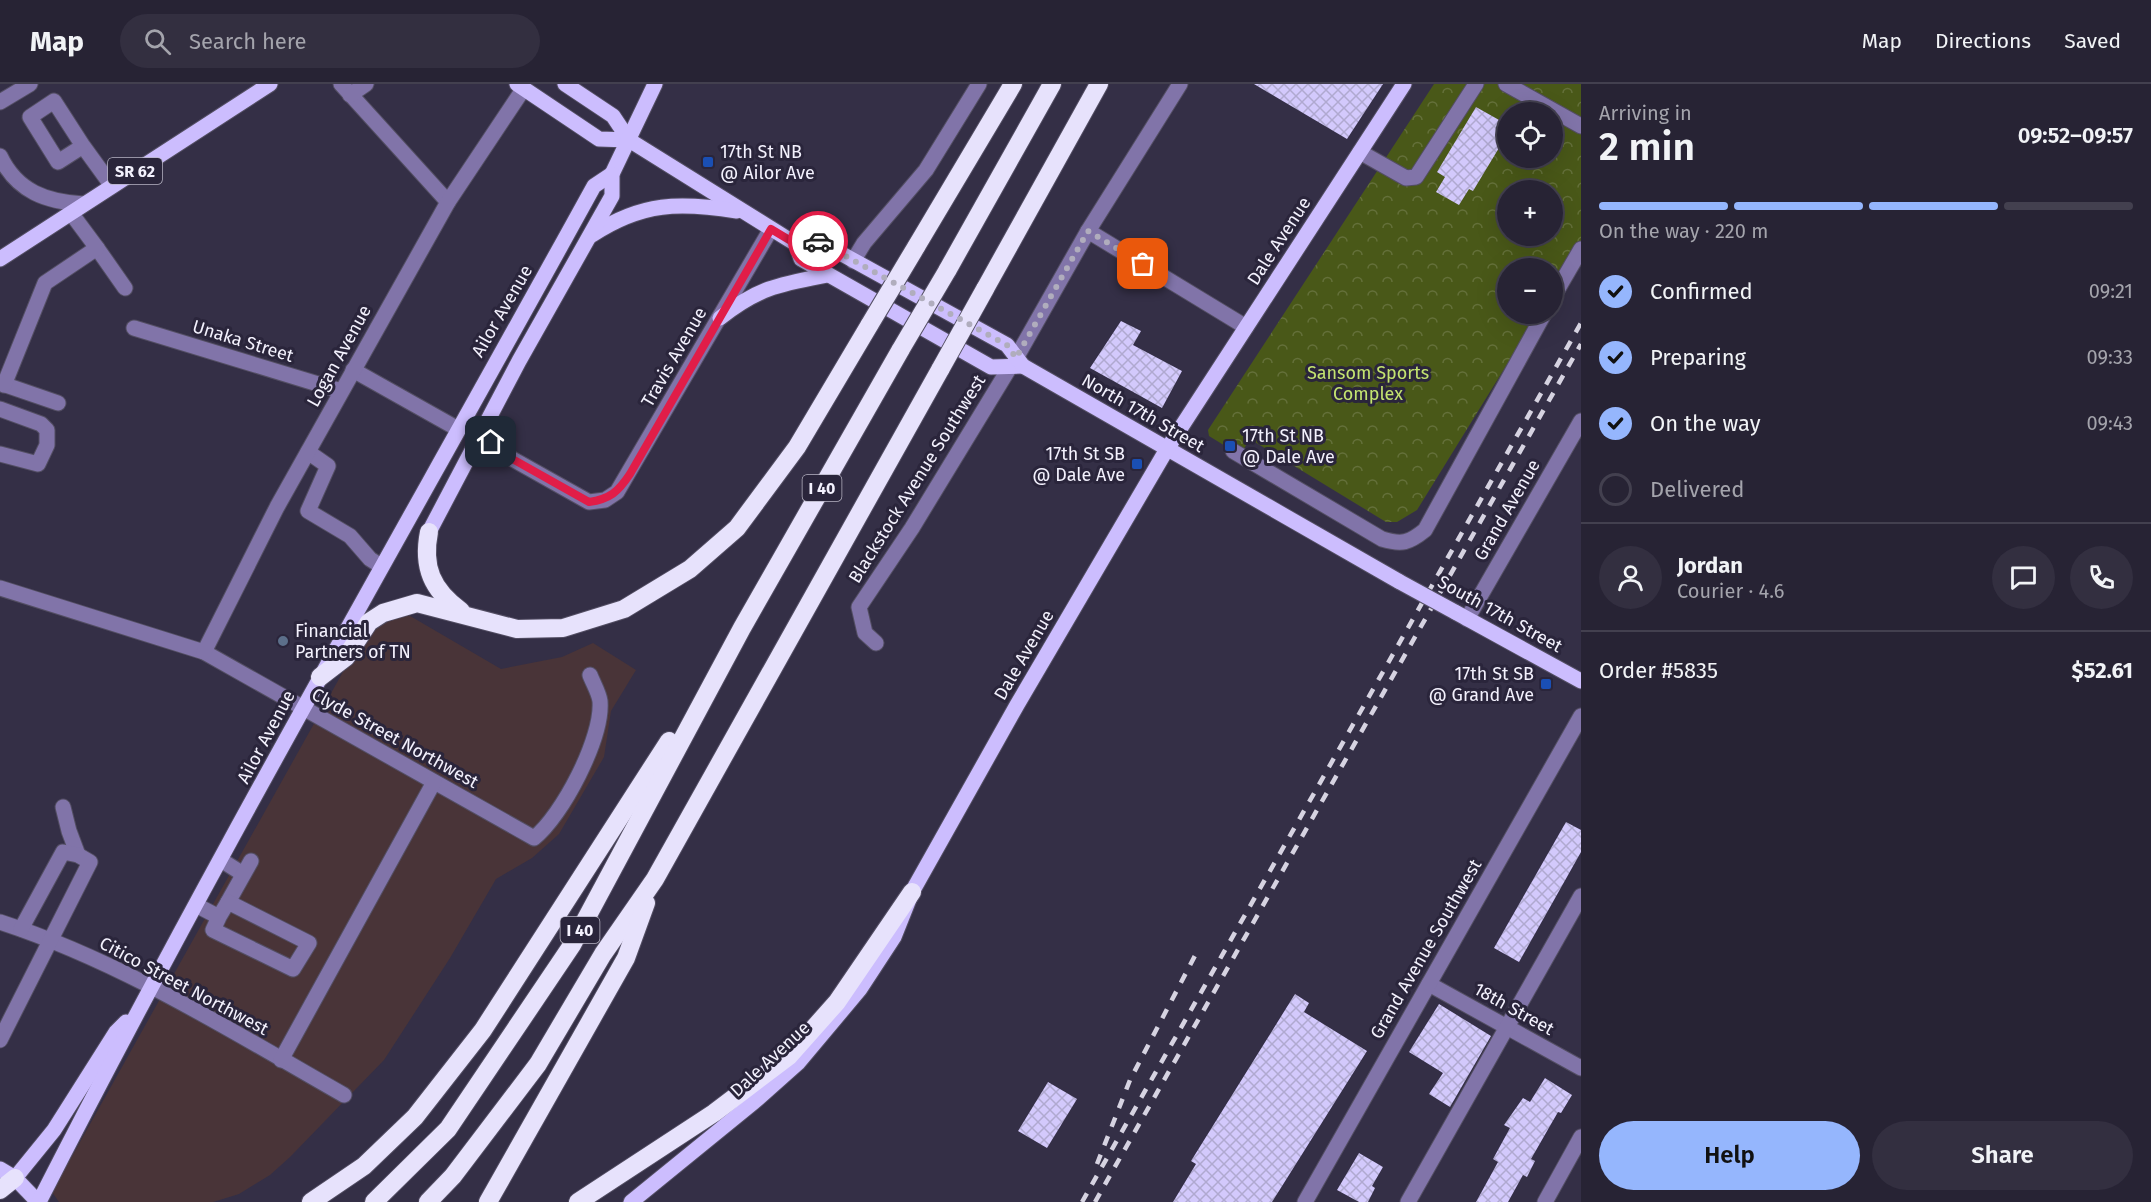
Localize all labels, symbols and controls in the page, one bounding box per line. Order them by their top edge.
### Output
search box [120,14,540,68]
text: Map [30,25,84,58]
icon: search [141,25,174,58]
text: Search here [189,28,307,55]
text: Map [1862,28,1902,54]
text: Directions [1935,28,2031,54]
text: Saved [2064,28,2121,54]
text: Arriving in [1599,101,1692,125]
map controls [1497,102,1563,324]
button: locate [1497,102,1563,168]
text: 09:52–09:57 [2018,122,2133,149]
text: 2 min [1599,124,1695,170]
place label: 17th St NB @ Ailor Ave [720,141,815,184]
marker: 17th St NB @ Ailor Ave [701,155,715,169]
road number: SR 62 [108,158,162,184]
button: + [1497,180,1563,246]
street label: Dale Avenue [1242,193,1316,289]
courier [788,211,848,271]
text: On the way · 220 m [1599,219,1768,243]
icon: car [802,225,835,258]
pin [1117,238,1168,289]
icon: bag [1126,247,1159,280]
button: − [1497,258,1563,324]
street label: Ailor Avenue [467,261,537,361]
icon: check [1599,275,1632,308]
text: Confirmed [1650,278,1753,305]
text: 09:21 [2089,279,2133,303]
street label: Logan Avenue [302,301,376,411]
street label: Travis Avenue [637,303,711,411]
street label: Unaka Street [190,315,297,367]
icon: check [1599,341,1632,374]
text: Preparing [1650,344,1746,371]
text: 09:33 [2087,345,2133,369]
park label: Sansom Sports Complex [1307,362,1429,405]
street label: North 17th Street [1078,369,1209,457]
street label: Blackstock Avenue Southwest [844,370,991,587]
icon: check [1599,407,1632,440]
text: On the way [1650,410,1761,437]
text: 09:43 [2087,411,2133,435]
pin [465,416,516,467]
icon: home [474,425,507,458]
place label: 17th St NB @ Dale Ave [1242,425,1335,468]
marker: 17th St NB @ Dale Ave [1223,439,1237,453]
place label: 17th St SB @ Dale Ave [1032,443,1125,486]
street label: Grand Avenue [1469,455,1545,565]
marker: 17th St SB @ Dale Ave [1130,457,1144,471]
road number: I 40 [802,475,842,501]
text: Delivered [1650,476,1745,503]
button: person [1599,546,1662,609]
button: chat [1992,546,2055,609]
button: phone [2070,546,2133,609]
text: Jordan [1677,552,1743,579]
street label: South 17th Street [1434,571,1567,658]
text: Courier · 4.6 [1677,579,1784,603]
street label: Dale Avenue [989,606,1059,704]
place label: Financial Partners of TN [295,620,411,663]
marker: Financial Partners of TN [276,634,290,648]
text: Order #5835 [1599,657,1718,684]
text: $52.61 [2072,657,2133,684]
place label: 17th St SB @ Grand Ave [1428,663,1534,706]
marker: 17th St SB @ Grand Ave [1539,677,1553,691]
street label: Clyde Street Northwest [308,683,483,793]
street label: Ailor Avenue [232,687,300,787]
street label: Grand Avenue Southwest [1366,855,1487,1043]
road number: I 40 [560,917,600,943]
street label: Citico Street Northwest [96,932,273,1040]
street label: 18th Street [1470,978,1558,1040]
street label: Dale Avenue [726,1017,814,1101]
button: Help [1599,1121,1860,1190]
button: Share [1872,1121,2133,1190]

